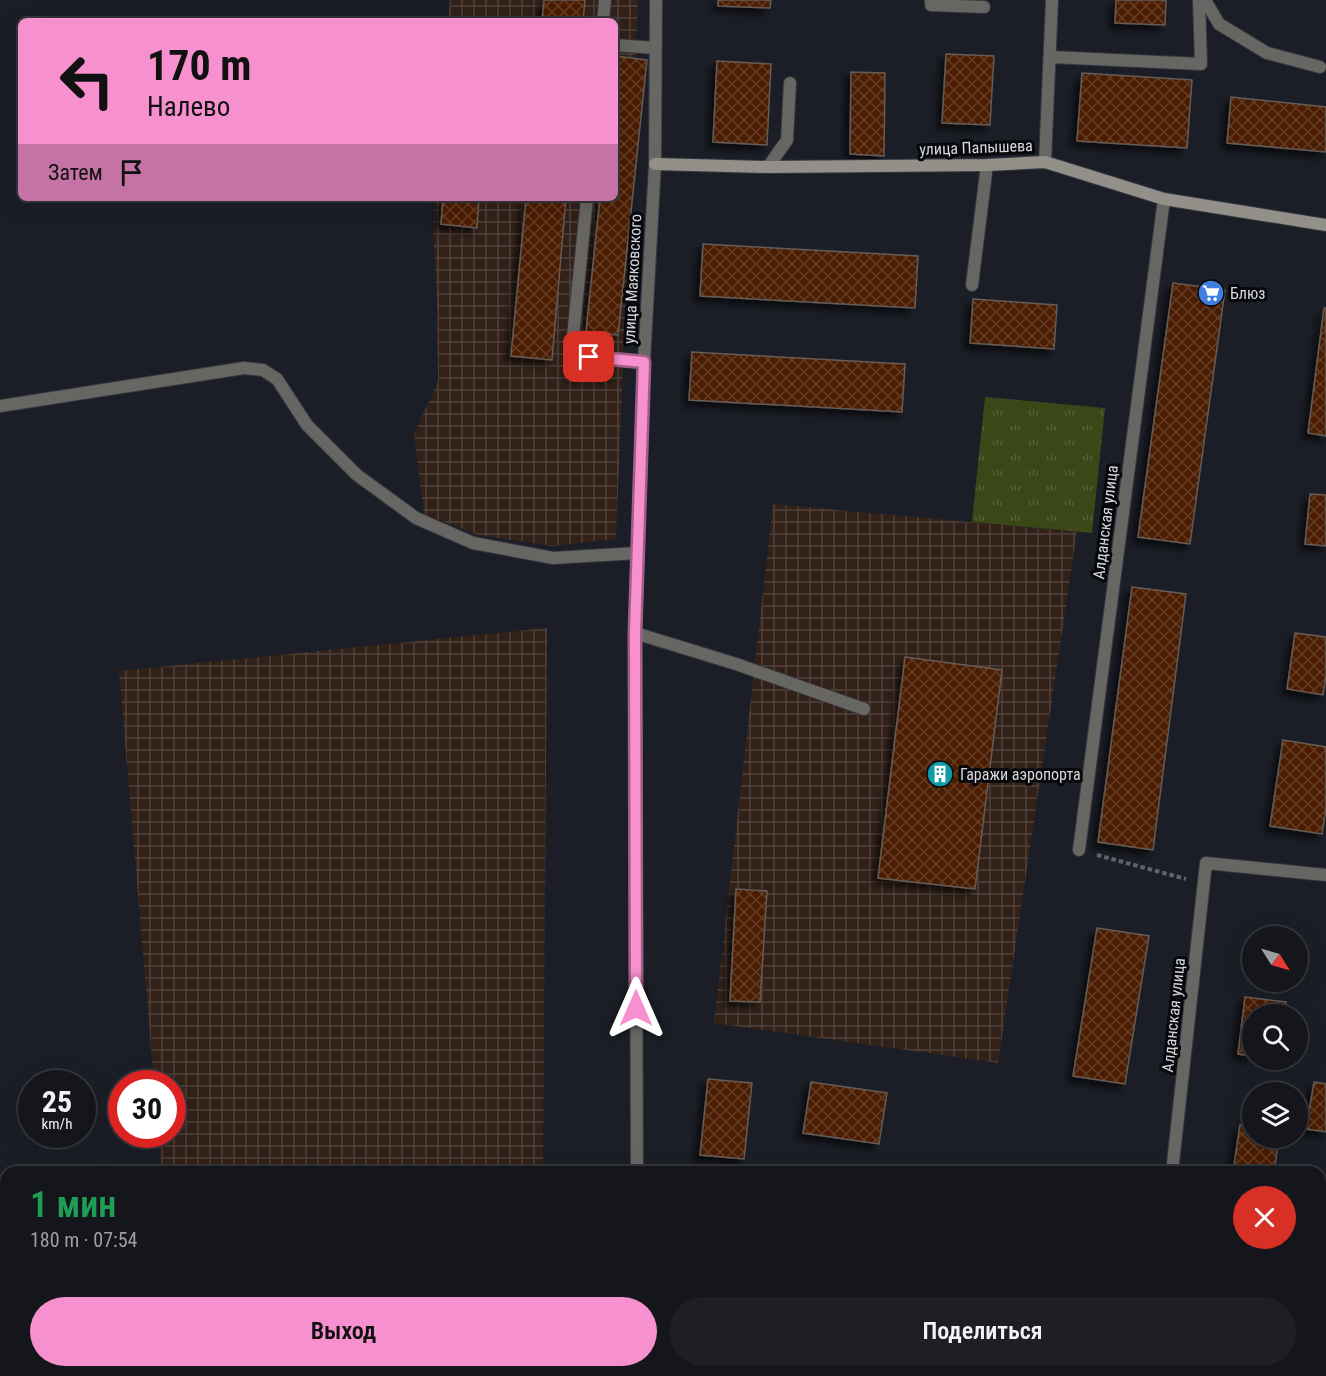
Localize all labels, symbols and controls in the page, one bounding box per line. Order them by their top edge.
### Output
text: 170 m [147,41,252,90]
icon: left [48,42,126,120]
text: Налево [147,91,230,123]
street label: улица Папышева [919,136,1033,159]
icon: arrive [115,156,148,189]
text: Затем [48,160,103,185]
street label: улица Маяковского [620,214,645,345]
supermarket icon: Блюз [1196,278,1226,308]
place label: Блюз [1230,284,1265,303]
pin [563,331,614,382]
icon: arrive [572,340,605,373]
street label: Алданская улица [1089,464,1122,580]
building icon: Гаражи аэропорта [925,759,955,789]
place label: Гаражи аэропорта [960,765,1081,784]
north arrow [1242,926,1308,992]
map controls [1242,926,1308,1148]
street label: Алданская улица [1158,957,1189,1073]
position arrow [604,976,668,1040]
button: search [1242,1004,1308,1070]
speed limit sign: 30 [108,1070,186,1148]
button: layers [1242,1082,1308,1148]
text: 25 [42,1084,72,1119]
text: km/h [42,1115,72,1133]
text: 1 мин [30,1184,116,1226]
button: close [1233,1186,1296,1249]
text: 180 m · 07:54 [30,1228,137,1252]
button: Выход [30,1297,657,1366]
button: Поделиться [669,1297,1296,1366]

